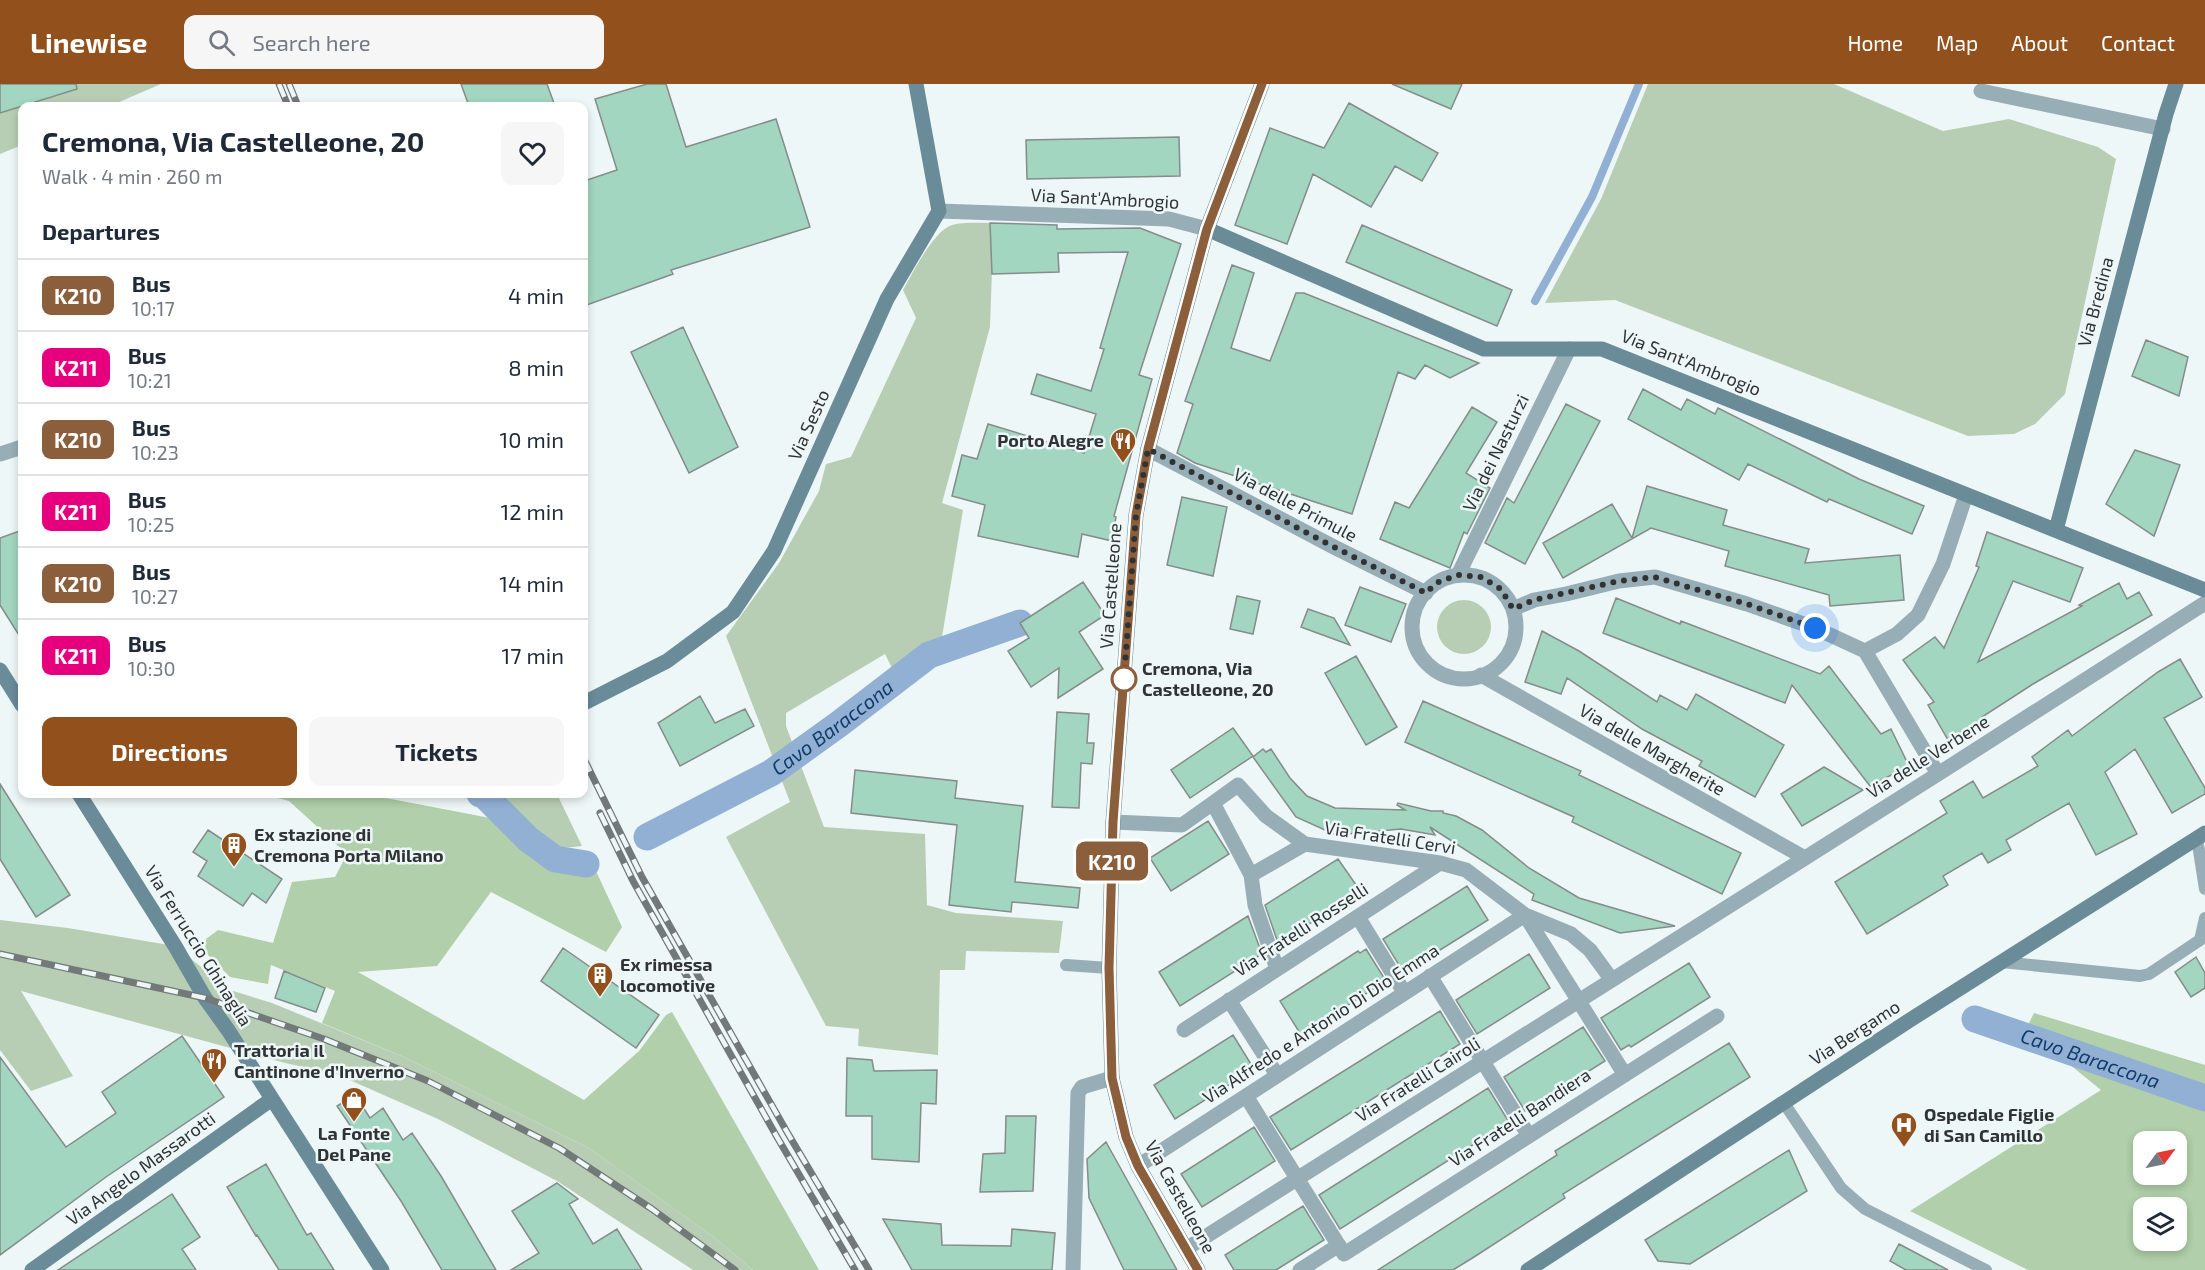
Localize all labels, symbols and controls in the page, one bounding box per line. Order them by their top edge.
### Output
search box [184,15,604,69]
text: Linewise [30,25,148,59]
icon: search [205,26,238,59]
text: Search here [253,29,371,55]
text: Home [1847,30,1903,55]
text: Map [1936,30,1978,55]
text: About [2011,30,2068,55]
text: Contact [2101,30,2175,55]
button: heart [501,122,564,185]
text: Cremona, Via Castelleone, 20 [42,124,424,158]
text: Walk · 4 min · 260 m [42,164,222,188]
street label: Via Sant'Ambrogio [1030,183,1180,213]
text: Departures [42,218,160,244]
street label: Via Bredina [2072,254,2118,349]
text: Bus [132,270,171,296]
text: 4 min [508,282,564,308]
text: K210 [54,283,102,308]
text: 10:17 [132,296,175,320]
street label: Via Sant'Ambrogio [1618,324,1765,400]
text: Bus [128,342,166,368]
text: 8 min [508,354,564,380]
text: K211 [54,355,98,380]
text: 10:21 [128,368,172,392]
street label: Via Sesto [783,386,833,463]
street label: Via dei Nasturzi [1457,390,1533,515]
text: Bus [132,414,171,440]
text: 10 min [500,426,564,452]
restaurant icon: Porto Alegre [1108,426,1138,464]
text: K210 [54,427,102,452]
place label: Porto Alegre [997,429,1104,451]
text: 10:23 [132,440,179,464]
street label: Via delle Primule [1230,462,1361,546]
text: Bus [128,486,166,512]
text: 12 min [500,498,564,524]
text: K211 [54,499,98,524]
text: 10:25 [128,512,174,536]
street label: Via Castelleone [1095,522,1125,649]
text: Bus [132,558,171,584]
text: 14 min [499,570,564,596]
text: K210 [54,571,102,596]
text: 10:27 [132,584,178,608]
your location [1800,613,1830,643]
text: Bus [128,630,166,656]
text: 17 min [502,642,564,668]
text: K211 [54,643,98,668]
text: 10:30 [128,656,176,680]
place label: Cremona, Via Castelleone, 20 [1142,657,1274,700]
marker: Cremona, Via Castelleone, 20 [1111,666,1137,692]
water label: Cavo Baraccona [766,674,898,780]
street label: Via delle Margherite [1576,698,1729,800]
street label: Via delle Verbene [1862,710,1993,803]
button: Directions [42,717,297,786]
button: Tickets [309,717,564,786]
street label: Via Fratelli Cervi [1323,816,1457,858]
place label: Ex stazione di Cremona Porta Milano [254,823,444,866]
building icon: Ex stazione di Cremona Porta Milano [219,830,249,868]
line badge: K210 [1070,842,1154,880]
text: K210 [1088,849,1136,874]
street label: Via Ferruccio Ghinaglia [140,861,257,1030]
street label: Via Fratelli Rosselli [1229,877,1372,981]
street label: Via Alfredo e Antonio Di Dio Emma [1198,938,1443,1108]
place label: Ex rimessa locomotive [620,953,715,996]
building icon: Ex rimessa locomotive [585,960,615,998]
street label: Via Bergamo [1805,995,1904,1069]
water label: Cavo Baraccona [2018,1023,2163,1093]
street label: Via Fratelli Cairoli [1351,1032,1484,1126]
place label: Trattoria il Cantinone d’Inverno [234,1039,404,1082]
restaurant icon: Trattoria il Cantinone d’Inverno [199,1046,229,1084]
street label: Via Fratelli Bandiera [1444,1063,1594,1171]
shop icon: La Fonte Del Pane [339,1085,369,1123]
place label: Ospedale Figlie di San Camillo [1924,1103,2054,1146]
street label: Via Angelo Massarotti [62,1107,219,1230]
hospital icon: Ospedale Figlie di San Camillo [1889,1110,1919,1148]
place label: La Fonte Del Pane [317,1122,391,1165]
north arrow [2133,1131,2187,1185]
map controls [2133,1131,2187,1251]
street label: Via Castelleone [1141,1136,1221,1257]
button: layers [2133,1197,2187,1251]

